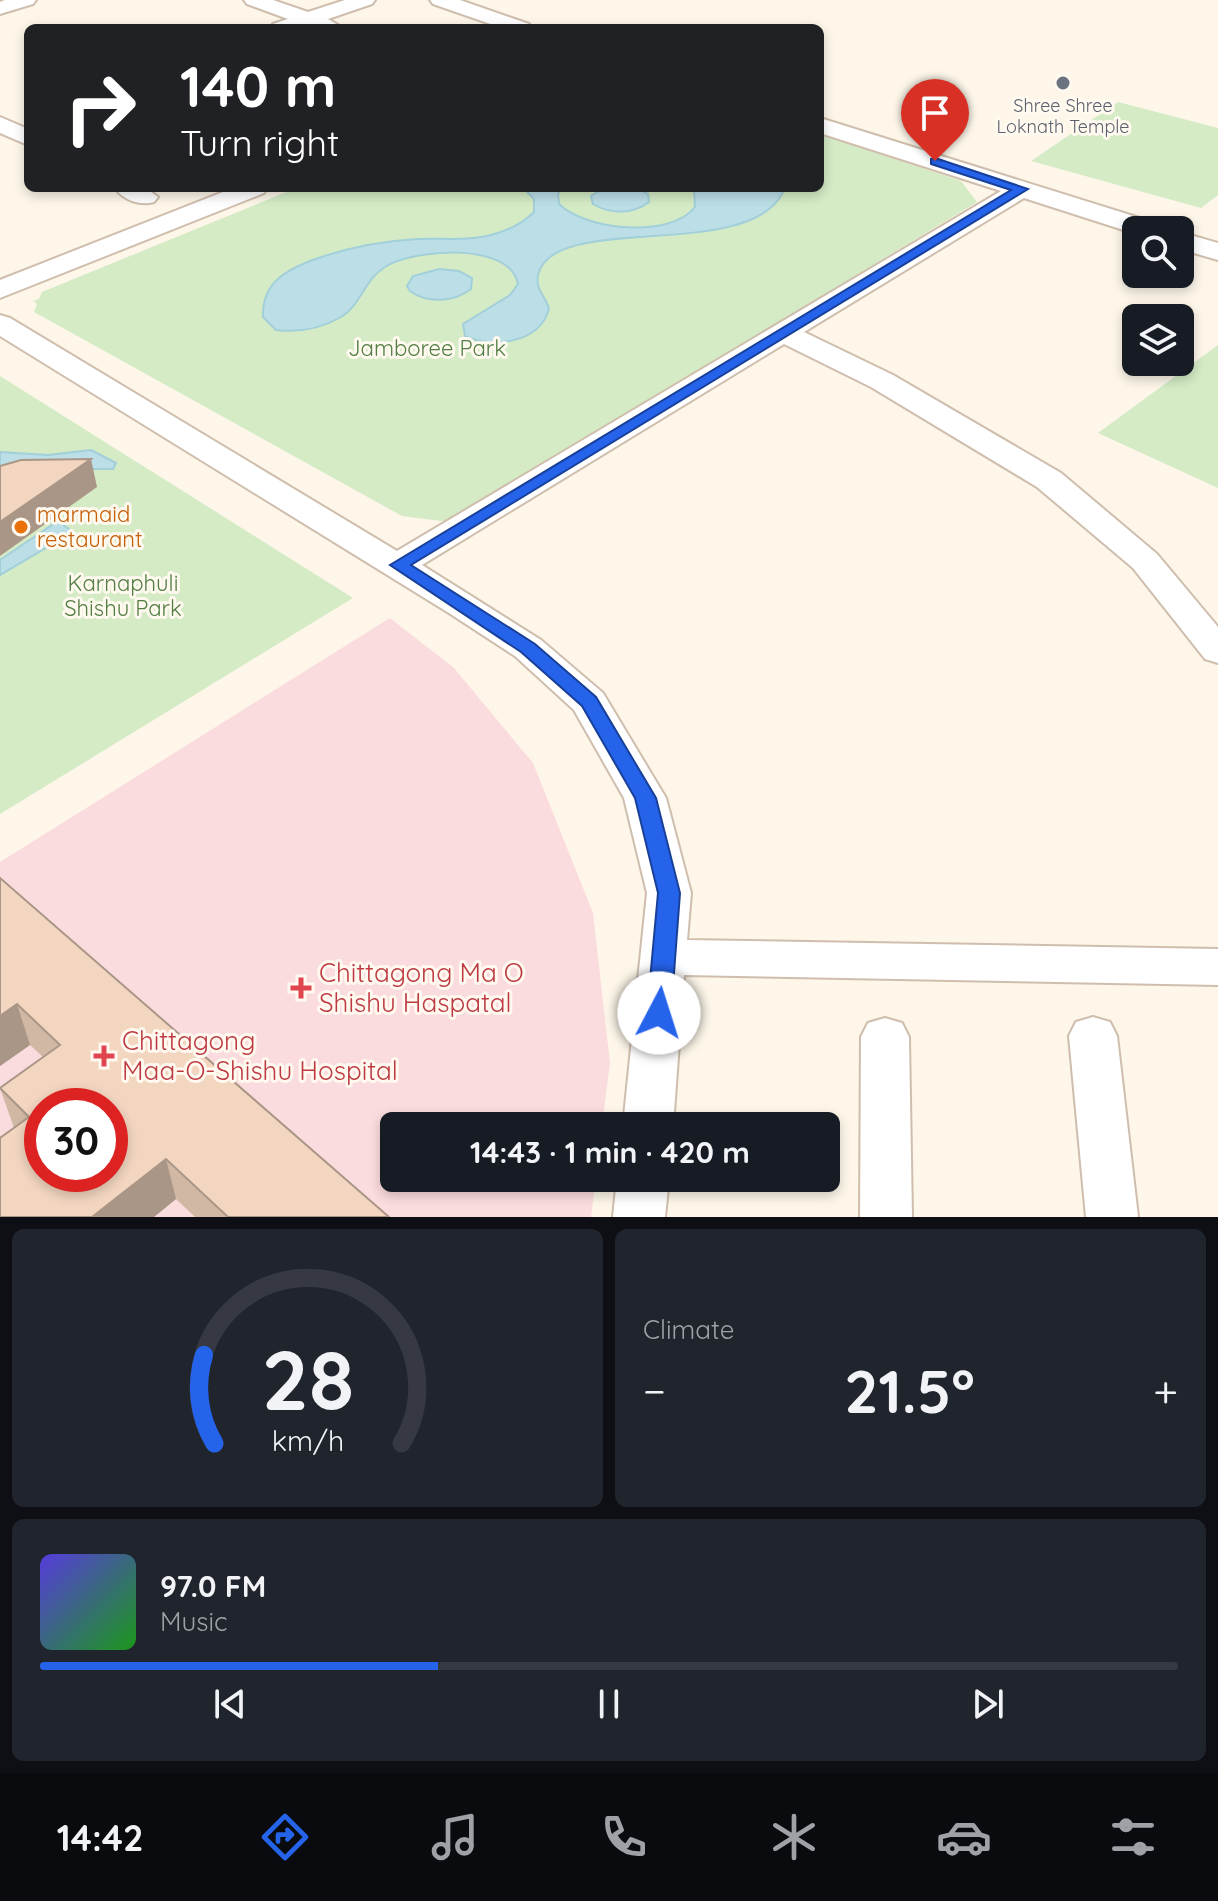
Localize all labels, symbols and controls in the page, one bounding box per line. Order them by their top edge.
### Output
text: 140 m [180,51,336,121]
icon: right [48,56,152,160]
marker: Shree Shree Loknath Temple [1054,74,1072,92]
pin [901,79,969,161]
icon: arrive [913,91,957,135]
place label: Shree Shree Loknath Temple [997,94,1129,138]
text: Turn right [180,120,339,165]
map controls [1122,216,1194,376]
button: search [1122,216,1194,288]
button: layers [1122,304,1194,376]
park label: Jamboree Park [348,334,506,362]
place label: marmaid restaurant [37,500,143,553]
marker: marmaid restaurant [12,518,30,536]
park label: Karnaphuli Shishu Park [64,569,182,622]
place label: Chittagong Ma O Shishu Haspatal [319,956,524,1019]
position arrow [617,971,701,1055]
marker: Chittagong Ma O Shishu Haspatal [290,977,312,999]
place label: Chittagong Maa-O-Shishu Hospital [122,1024,398,1087]
marker: Chittagong Maa-O-Shishu Hospital [93,1045,115,1067]
speed limit sign: 30 [24,1088,128,1192]
text: 14:43 · 1 min · 420 m [470,1133,750,1171]
text: Climate [643,1313,734,1346]
text: 28 [261,1327,354,1431]
text: 21.5° [844,1353,975,1428]
text: − [643,1363,666,1418]
text: + [1153,1363,1178,1418]
text: km/h [271,1422,344,1458]
text: 97.0 FM [160,1567,266,1605]
text: Music [160,1605,228,1638]
icon: previous [208,1682,252,1726]
icon: pause [587,1682,631,1726]
icon: next [966,1682,1010,1726]
icon: directions [257,1809,313,1865]
icon: music [427,1809,483,1865]
icon: phone [596,1809,652,1865]
icon: climate [766,1809,822,1865]
icon: car [936,1809,992,1865]
icon: filters [1105,1809,1161,1865]
text: 14:42 [57,1815,143,1860]

